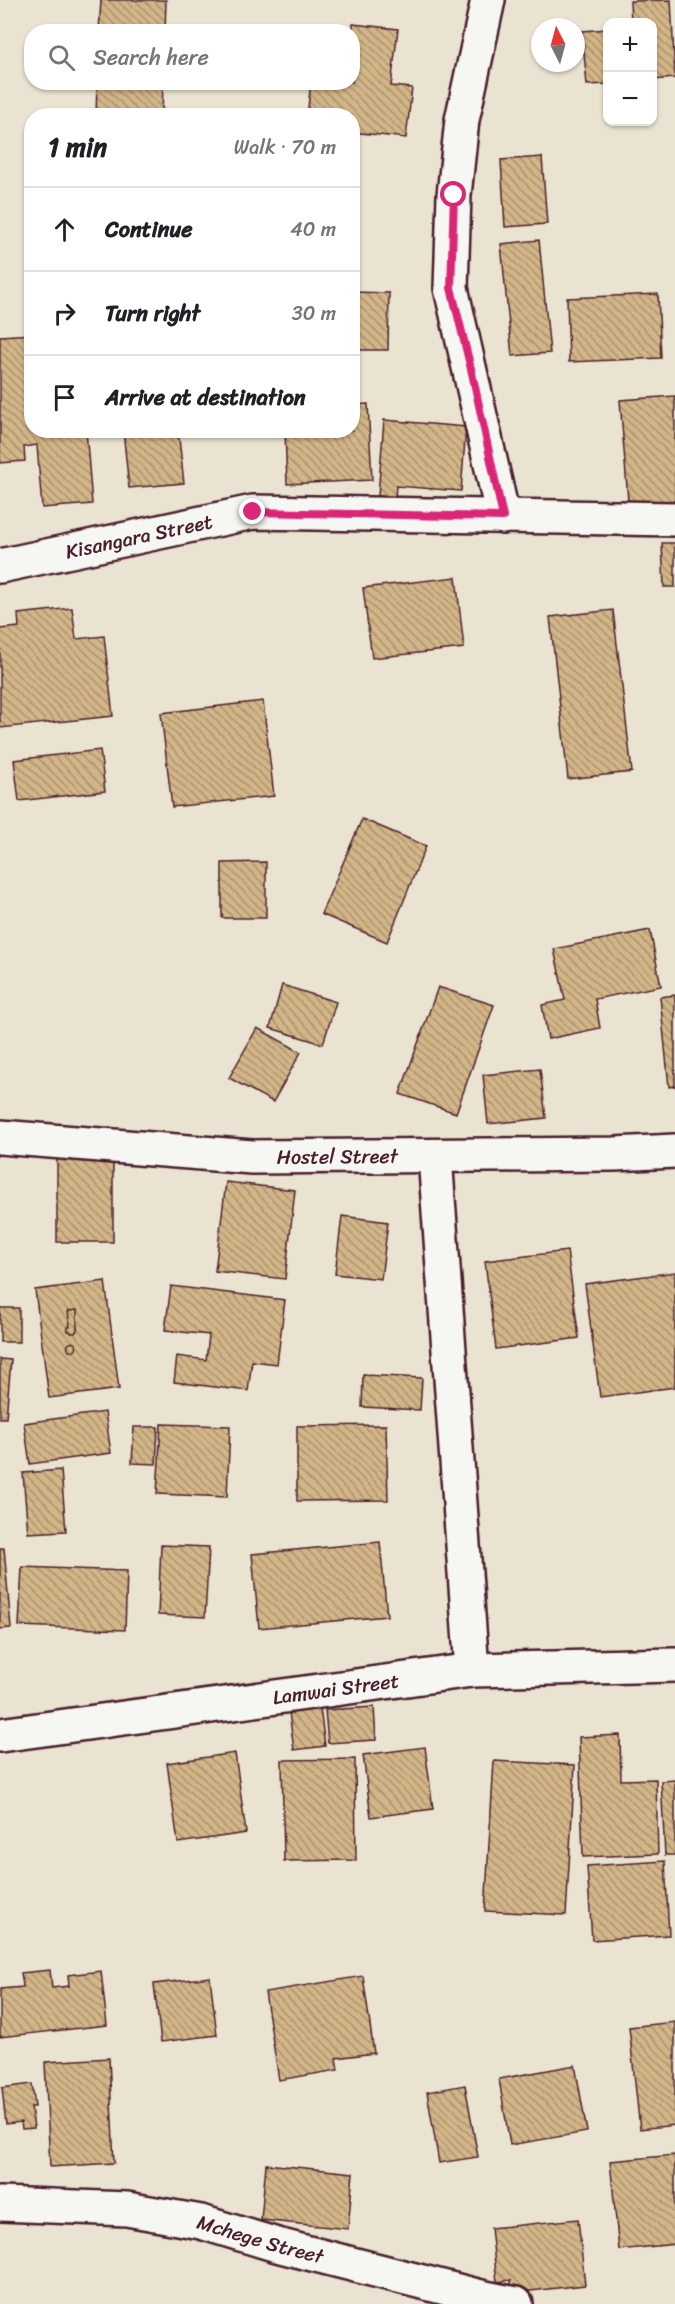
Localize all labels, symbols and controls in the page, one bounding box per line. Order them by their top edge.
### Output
north arrow [531,18,585,72]
map controls [603,18,657,126]
button: + [603,18,657,72]
search box [24,24,360,90]
text: Search here [93,38,209,77]
icon: search [45,41,78,74]
button: − [603,72,657,126]
text: 1 min [48,124,107,170]
text: Walk · 70 m [234,130,336,165]
route start [440,181,466,207]
text: Continue [105,210,193,249]
text: 40 m [290,212,336,247]
icon: ahead [48,213,81,246]
text: Turn right [105,294,200,333]
text: 30 m [292,296,336,331]
icon: right [48,297,81,330]
text: Arrive at destination [105,378,306,417]
icon: arrive [48,381,81,414]
route end [239,498,265,524]
street label: Kisangara Street [62,504,216,569]
street label: Hostel Street [277,1138,399,1174]
street label: Lamwai Street [270,1663,402,1715]
street label: Mchege Street [193,2204,328,2274]

